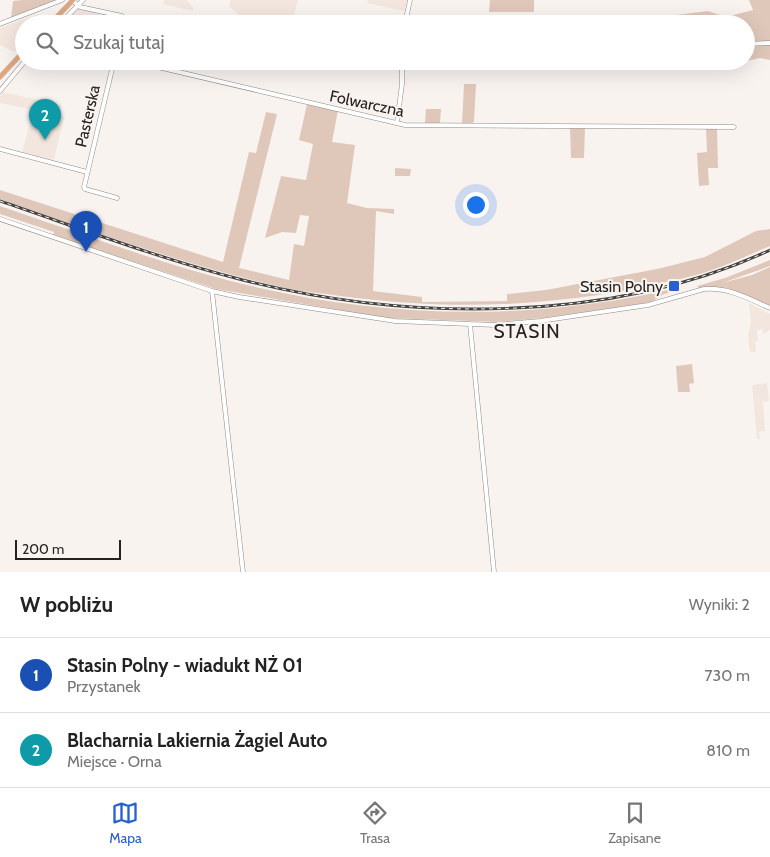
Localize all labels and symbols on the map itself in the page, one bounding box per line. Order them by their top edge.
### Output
street label: Pasterska [71,83,104,149]
street label: Folwarczna [328,86,406,121]
pin: 2 [29,99,61,140]
your location [463,192,489,218]
pin: 1 [70,211,102,252]
place label: Stasin Polny [580,277,663,296]
marker: Stasin Polny [667,279,681,293]
district label: STASIN [493,320,561,343]
scale bar [15,537,121,560]

